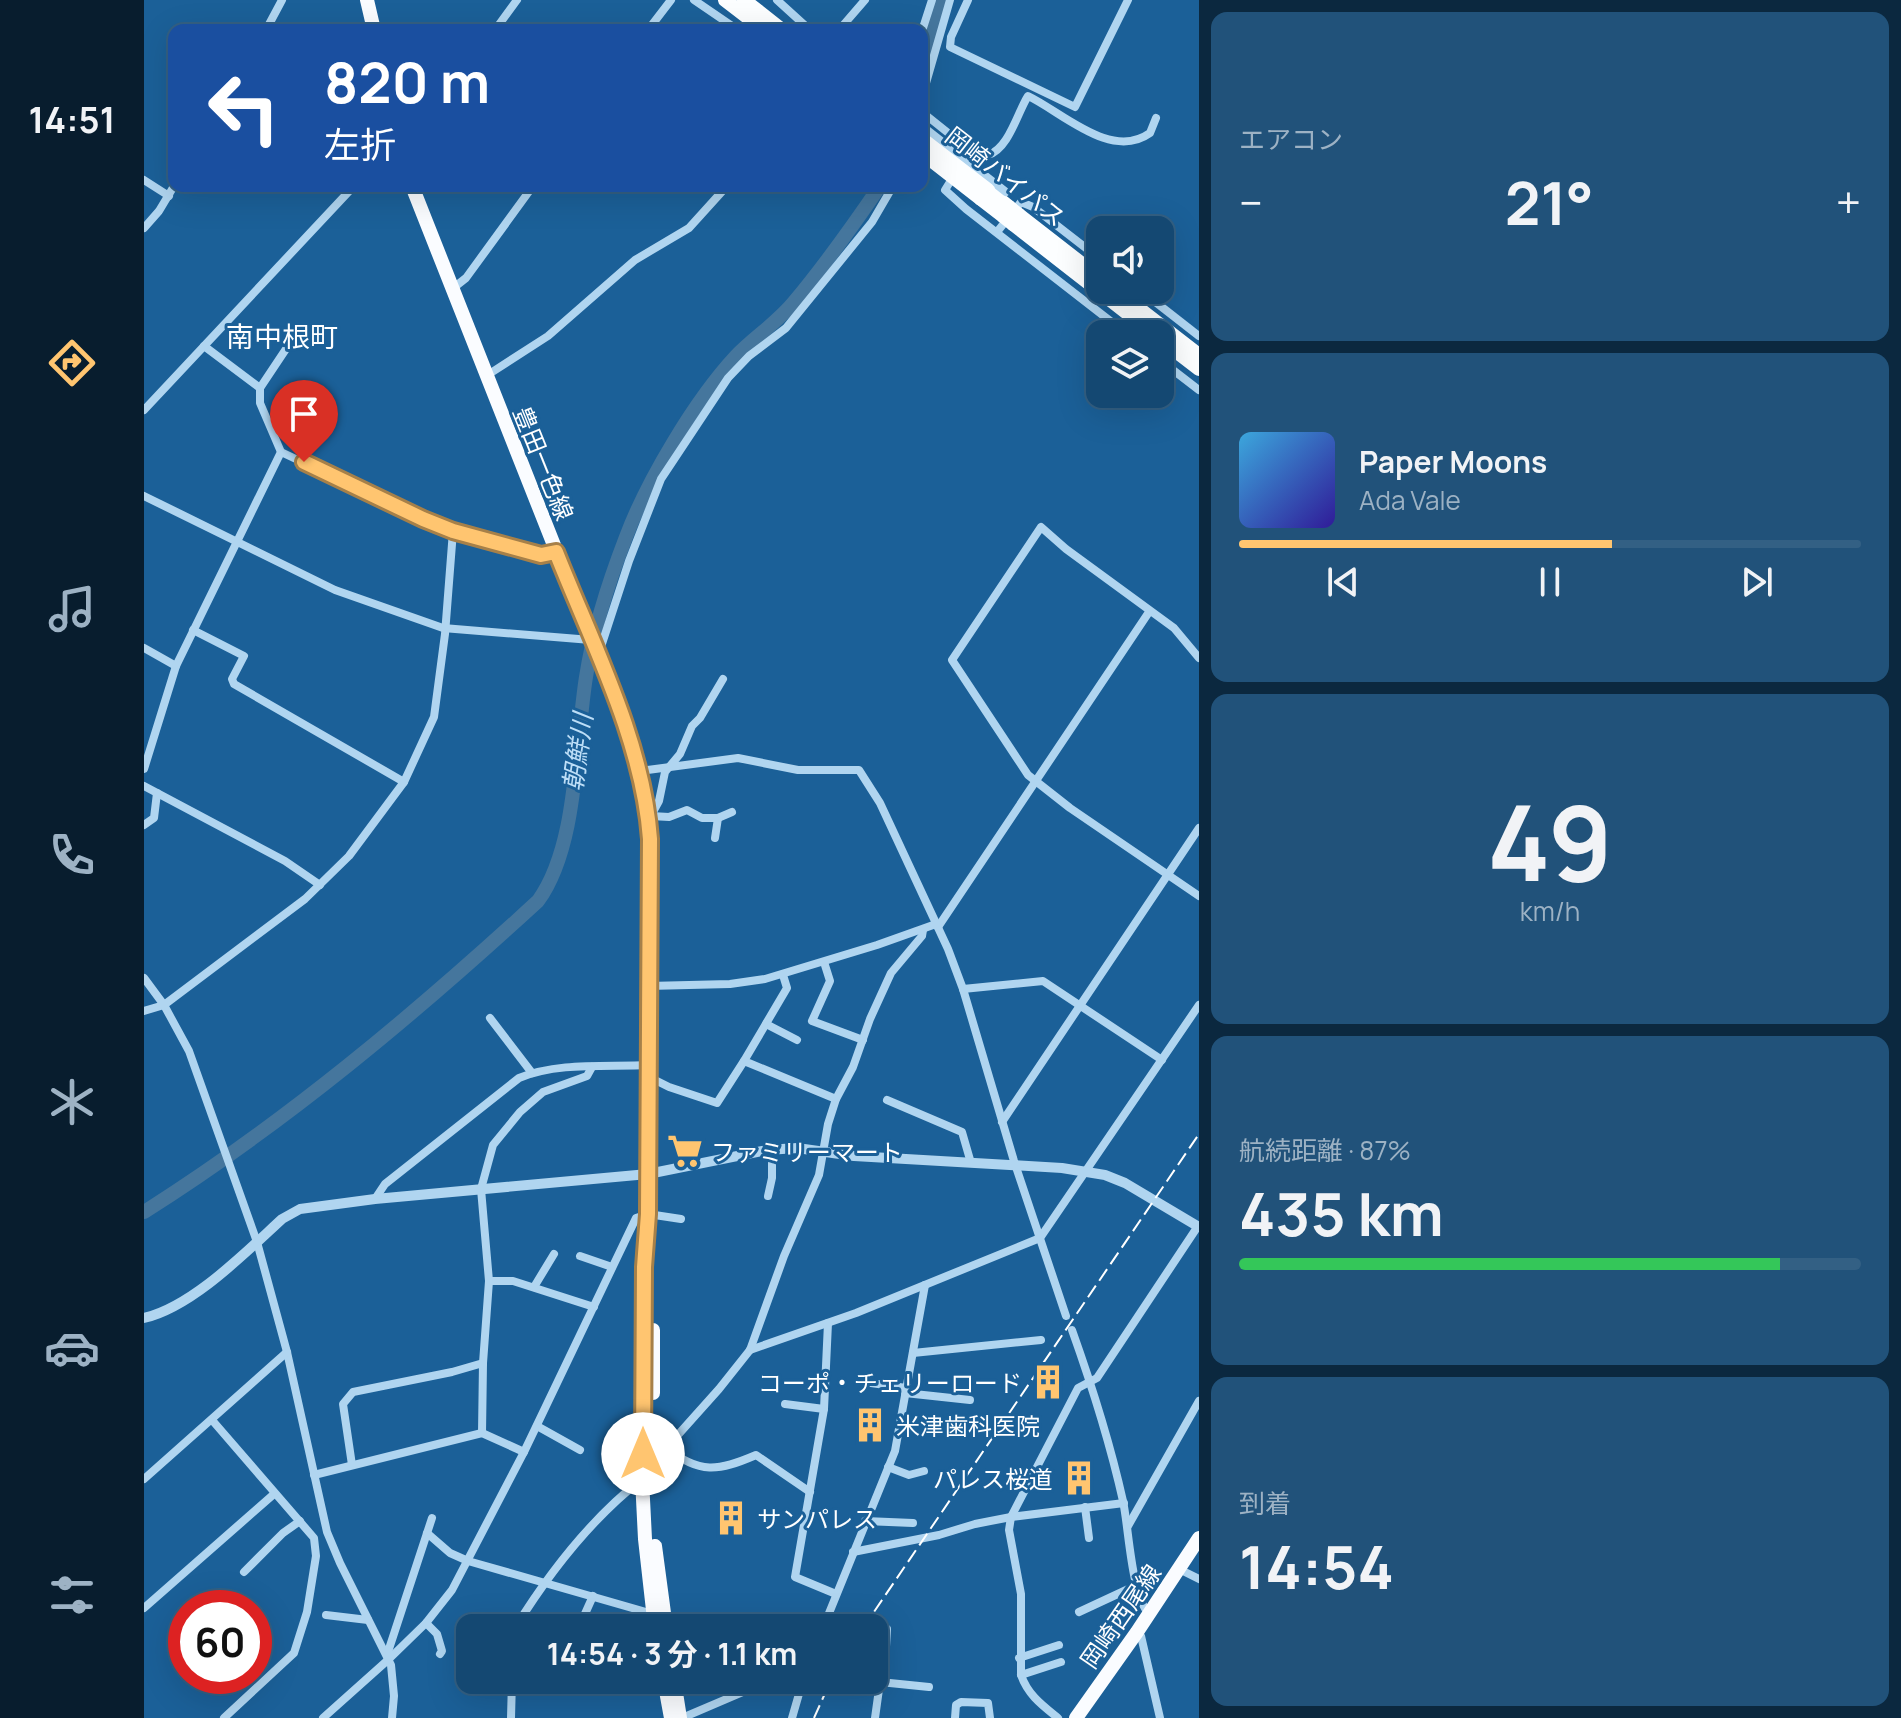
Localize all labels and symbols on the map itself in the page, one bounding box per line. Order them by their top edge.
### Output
street label: 岡崎バイパス [939,119,1073,233]
district label: 南中根町 [226,317,338,355]
pin [270,380,338,462]
street label: 豊田一色線 [506,401,582,525]
water label: 朝鮮川 [554,708,601,793]
supermarket icon: ファミリーマート [666,1132,704,1170]
place label: ファミリーマート [711,1135,903,1168]
building icon: コーポ・チェリーロード [1029,1363,1067,1401]
place label: コーポ・チェリーロード [758,1366,1022,1399]
building icon: 米津歯科医院 [851,1406,889,1444]
place label: 米津歯科医院 [896,1409,1040,1442]
position arrow [601,1412,685,1496]
building icon: パレス桜道 [1060,1459,1098,1497]
place label: パレス桜道 [933,1462,1053,1495]
building icon: サンパレス [712,1499,750,1537]
place label: サンパレス [757,1502,877,1535]
street label: 岡崎西尾線 [1072,1557,1168,1675]
speed limit sign: 60 [168,1590,272,1694]

